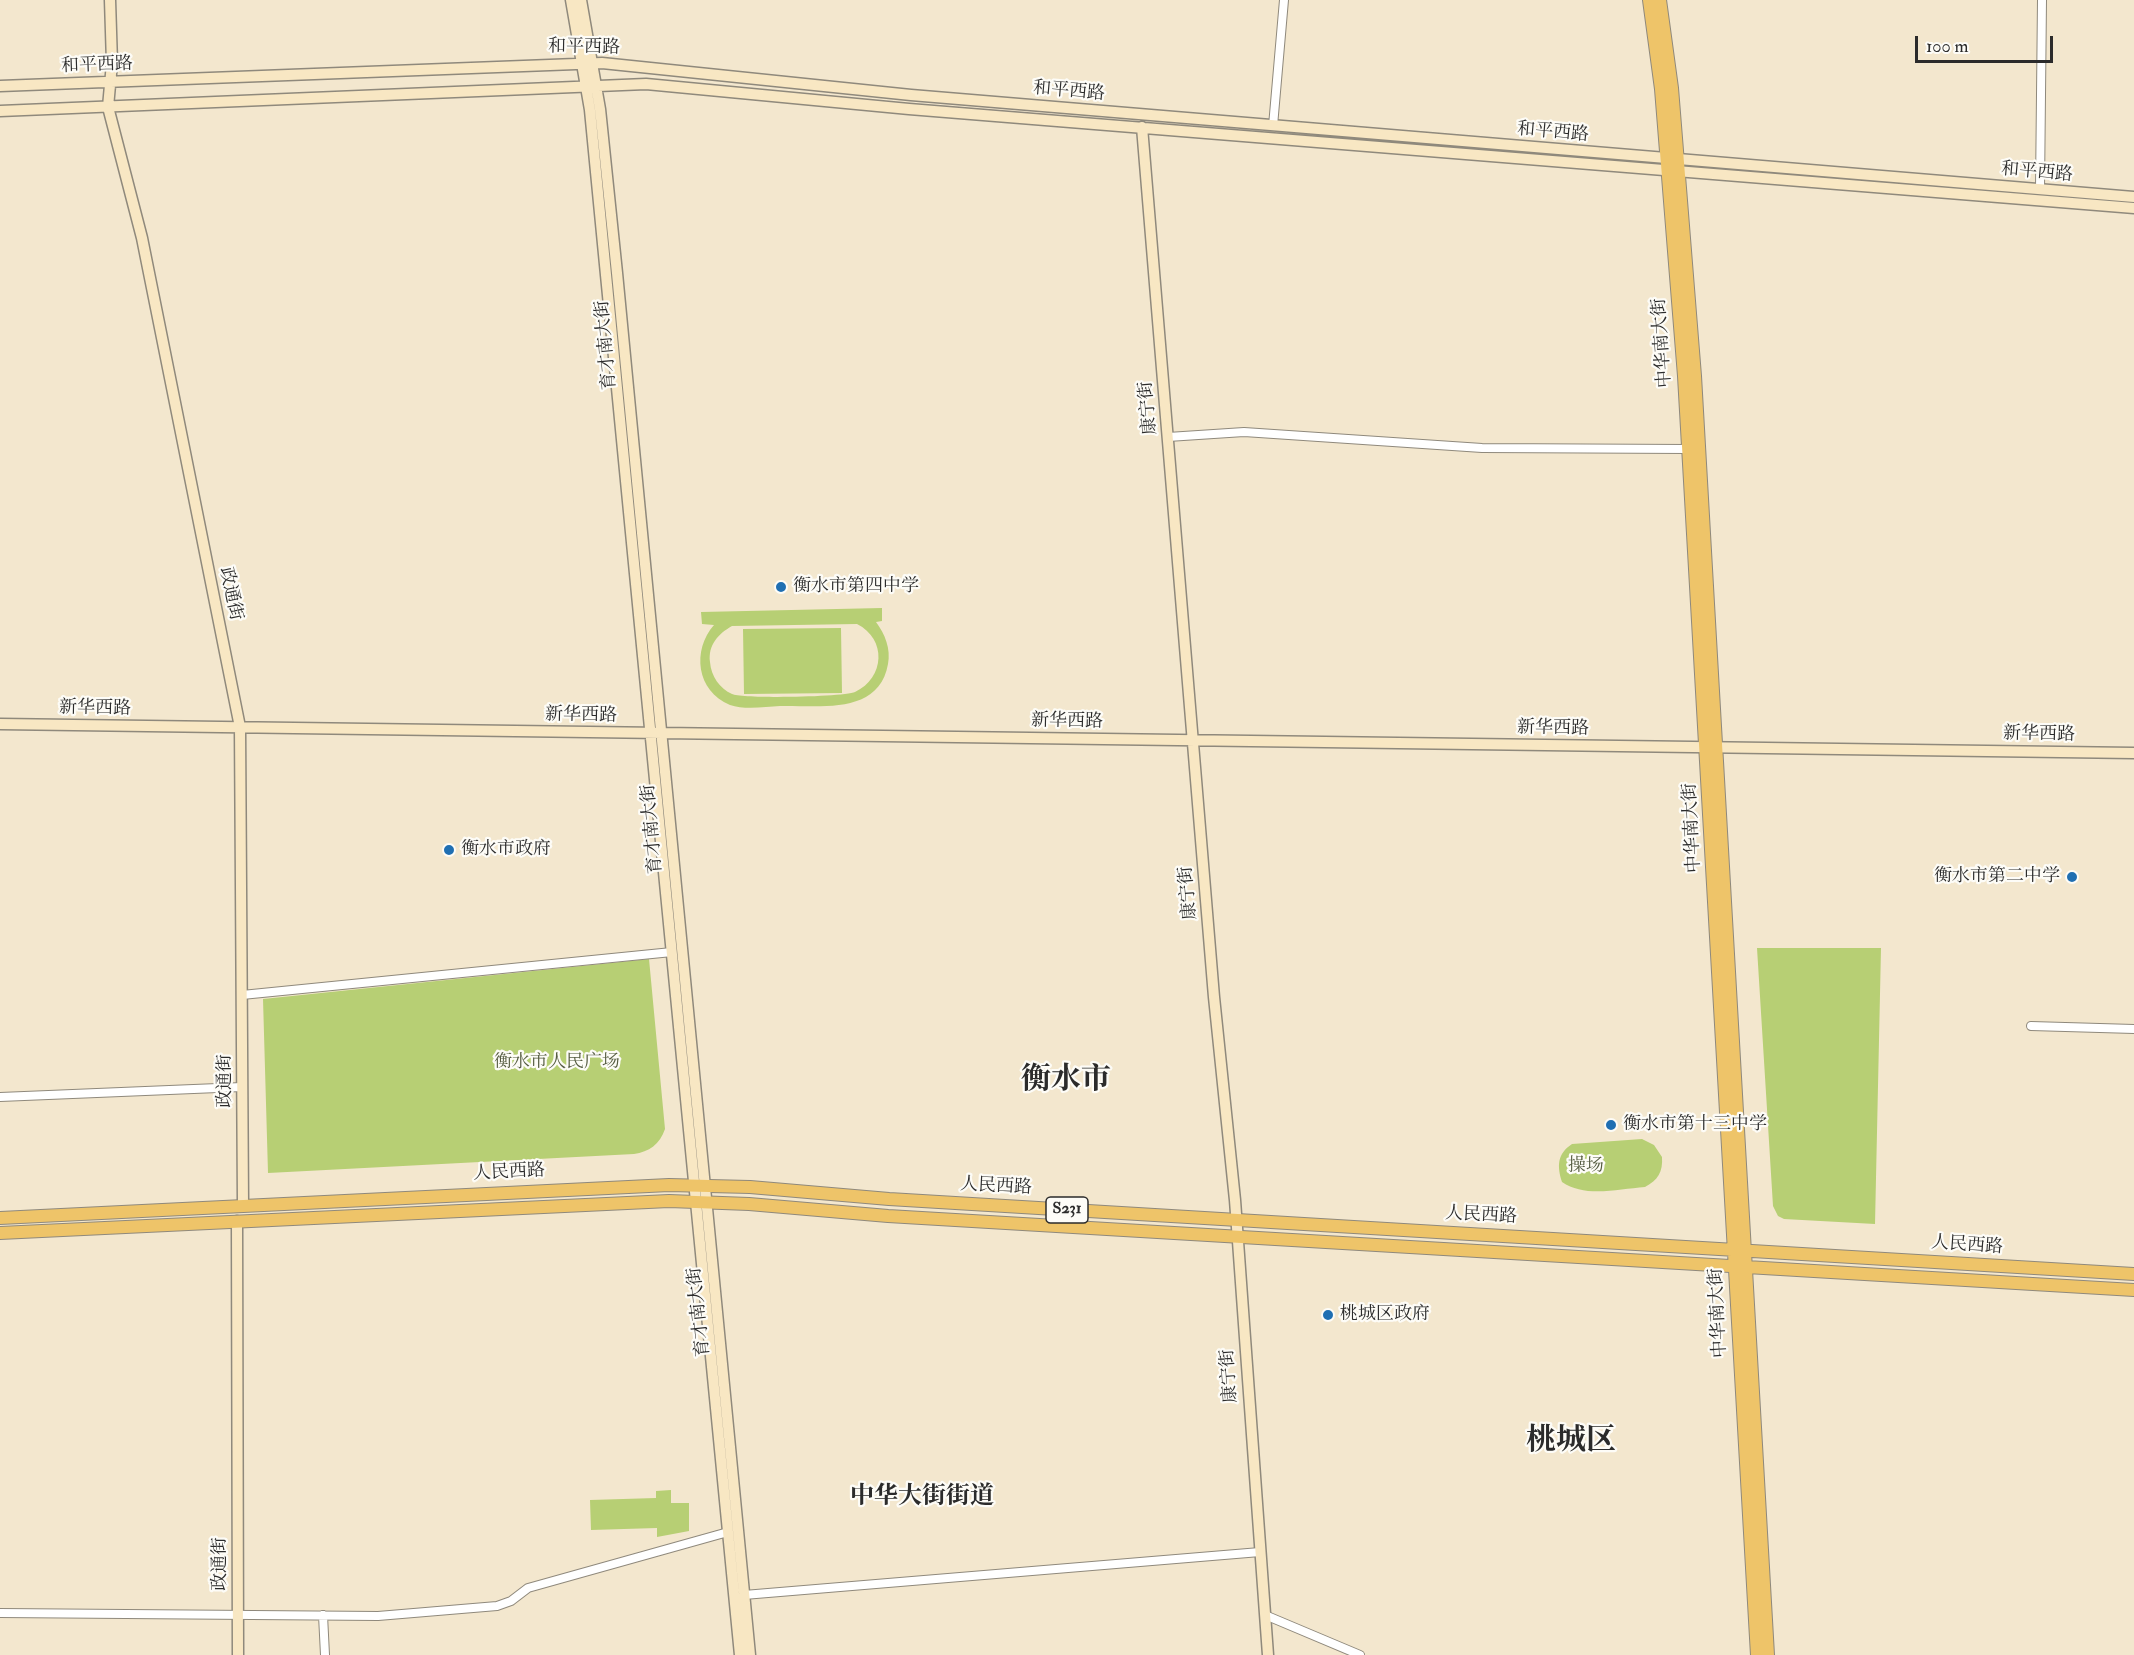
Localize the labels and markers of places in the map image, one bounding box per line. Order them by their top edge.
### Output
place label: 衡水市第四中学 [793,576,919,598]
marker: 衡水市第四中学 [774,580,788,594]
place label: 衡水市政府 [461,839,551,861]
marker: 衡水市政府 [442,843,456,857]
place label: 衡水市第二中学 [1934,866,2060,888]
marker: 衡水市第二中学 [2065,870,2079,884]
place label: 衡水市第十三中学 [1623,1114,1767,1136]
marker: 衡水市第十三中学 [1604,1118,1618,1132]
place label: 桃城区政府 [1340,1304,1430,1326]
marker: 桃城区政府 [1321,1308,1335,1322]

